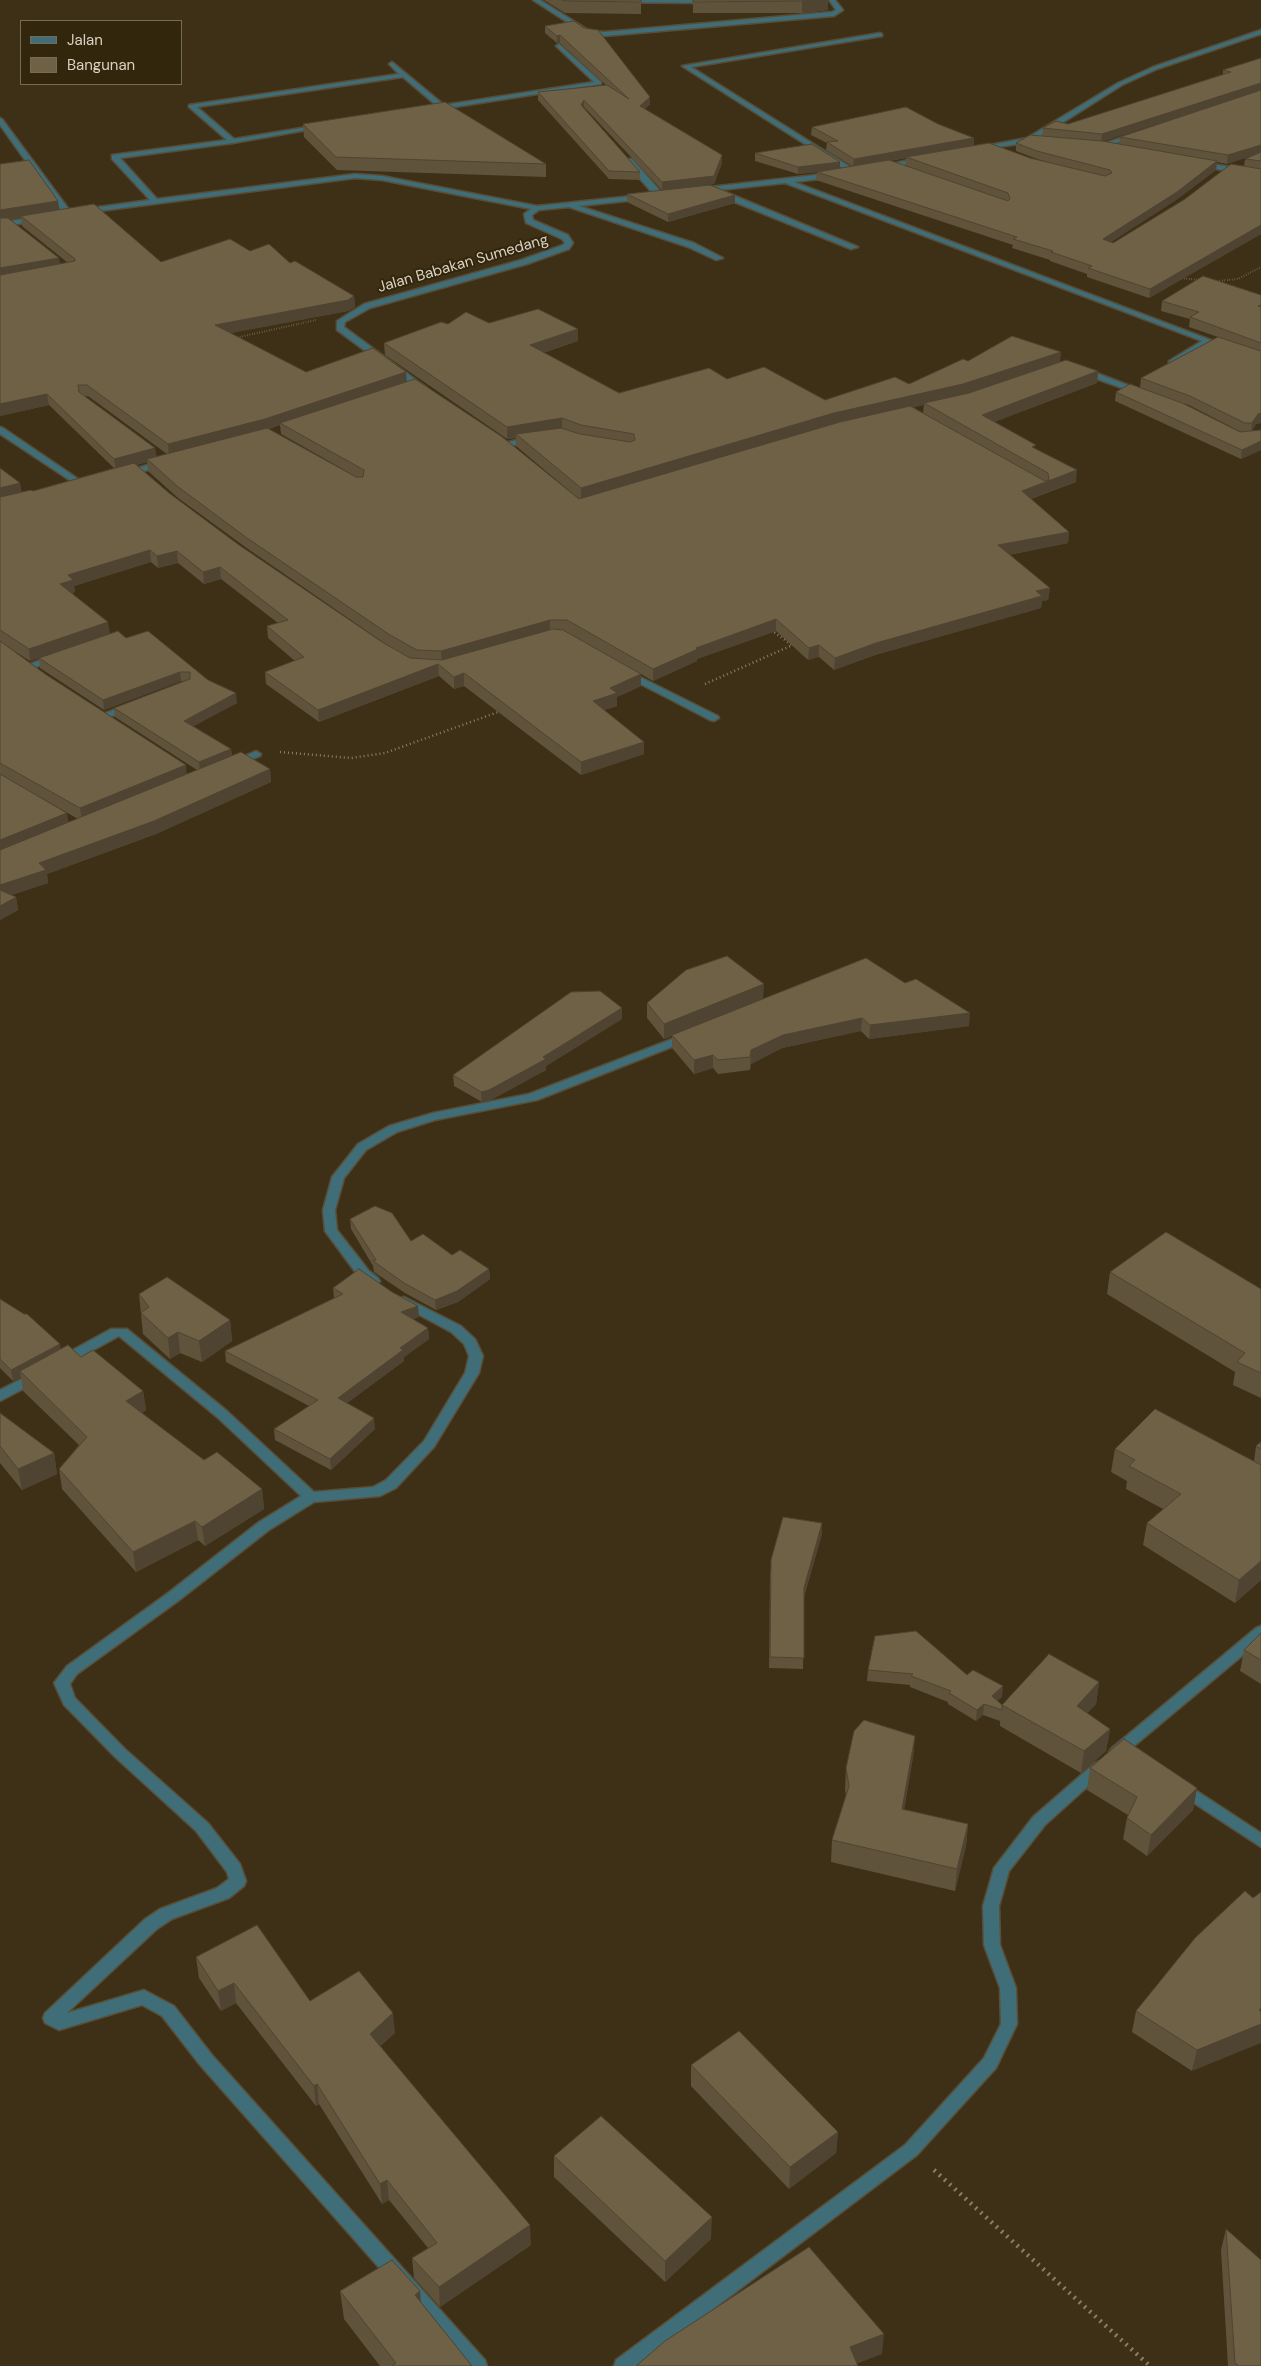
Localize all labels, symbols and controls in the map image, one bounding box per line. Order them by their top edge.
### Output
legend [20,20,182,85]
text: Jalan [67,30,103,50]
text: Bangunan [67,55,135,75]
street label: Jalan Babakan Sumedang [376,231,550,297]

